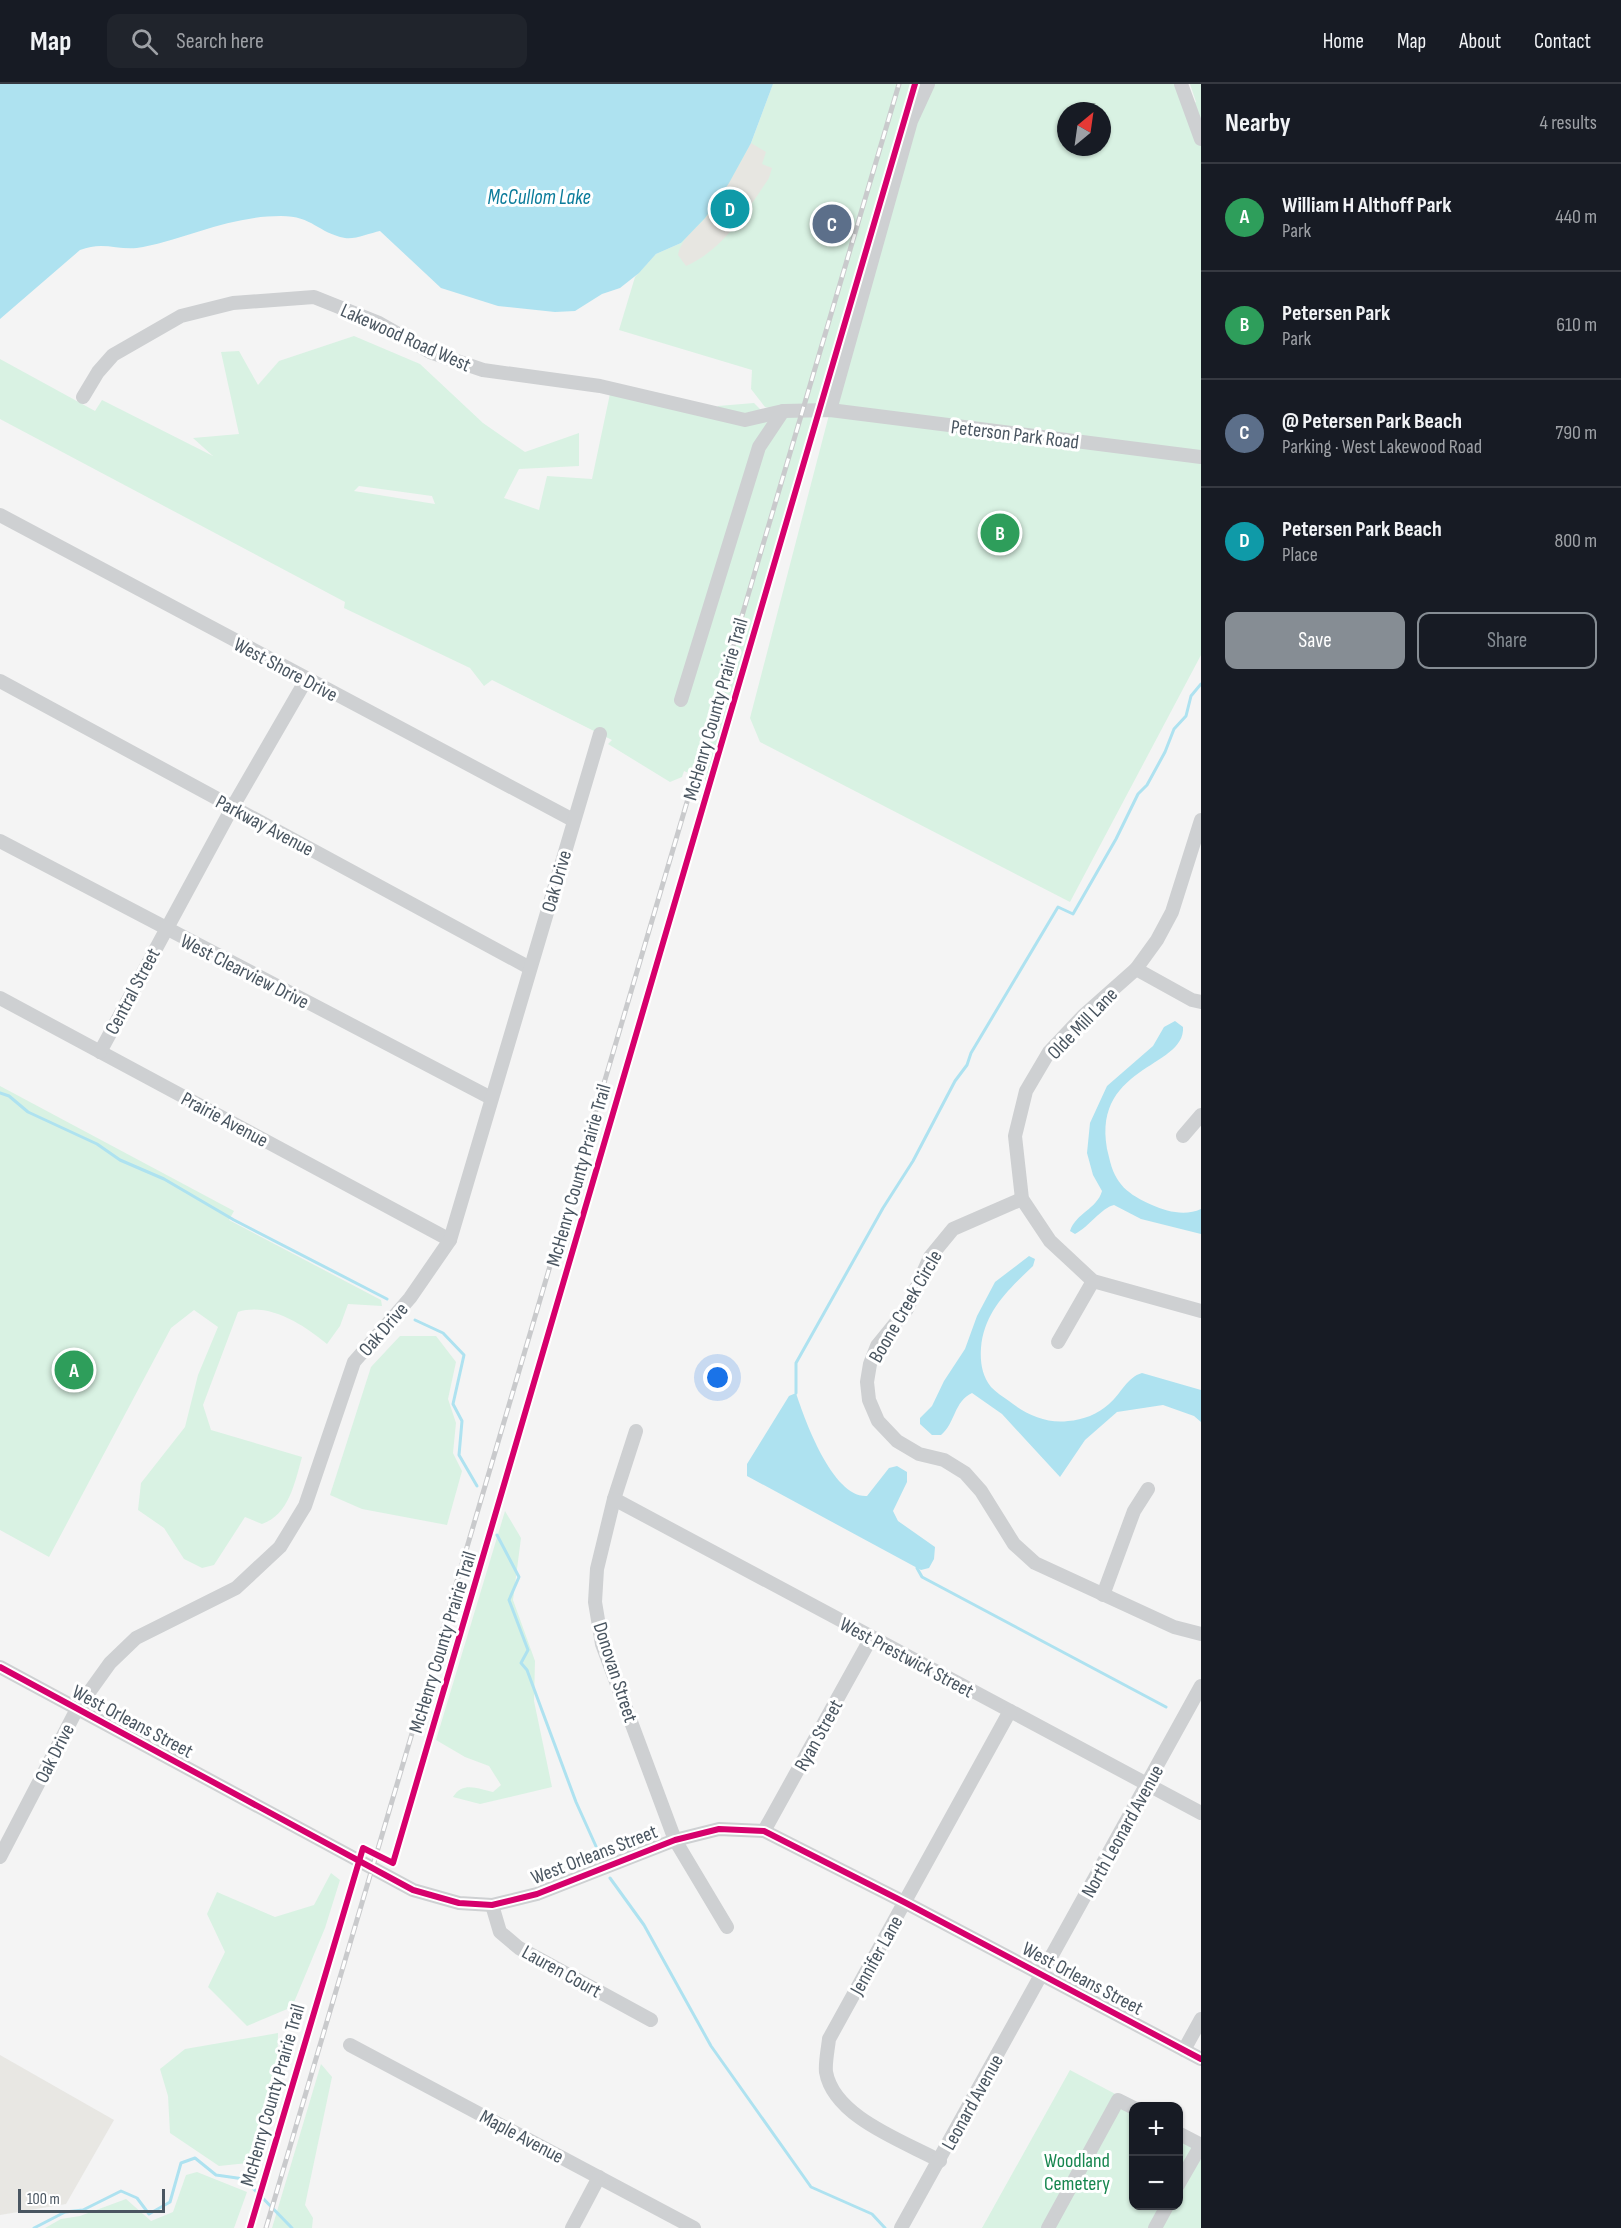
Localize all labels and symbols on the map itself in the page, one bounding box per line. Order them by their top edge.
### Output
north arrow [1057,102,1111,156]
water label: McCullom Lake [487,185,591,210]
pin: D [710,186,750,232]
pin: C [812,202,852,246]
street label: Lakewood Road West [337,298,475,377]
street label: Peterson Park Road [949,415,1080,455]
pin: B [980,510,1020,556]
street label: McHenry County Prairie Trail [678,615,753,803]
street label: West Shore Drive [229,632,342,707]
street label: Parkway Avenue [211,790,318,862]
street label: Oak Drive [537,848,577,915]
street label: West Clearview Drive [176,929,313,1015]
street label: Central Street [100,944,166,1039]
street label: Olde Mill Lane [1042,983,1123,1065]
street label: McHenry County Prairie Trail [541,1081,616,1269]
street label: Prairie Avenue [177,1087,272,1153]
street label: Boone Creek Circle [864,1246,948,1367]
street label: Oak Drive [354,1298,414,1361]
pin: A [54,1348,94,1392]
your location [703,1363,732,1392]
street label: McHenry County Prairie Trail [404,1549,482,1736]
street label: West Prestwick Street [835,1612,978,1703]
street label: Donovan Street [588,1619,643,1725]
street label: West Orleans Street [68,1680,197,1764]
street label: Ryan Street [789,1696,848,1775]
street label: Oak Drive [30,1720,80,1787]
street label: North Leonard Avenue [1077,1761,1169,1902]
street label: West Orleans Street [528,1820,661,1890]
street label: Jennifer Lane [845,1912,908,2000]
street label: West Orleans Street [1018,1937,1147,2021]
street label: Lauren Court [518,1940,605,2003]
street label: McHenry County Prairie Trail [235,2001,310,2189]
street label: Leonard Avenue [937,2050,1009,2154]
street label: Maple Avenue [475,2105,568,2169]
park label: Woodland Cemetery [1044,2149,1110,2196]
scale bar [18,2186,165,2214]

